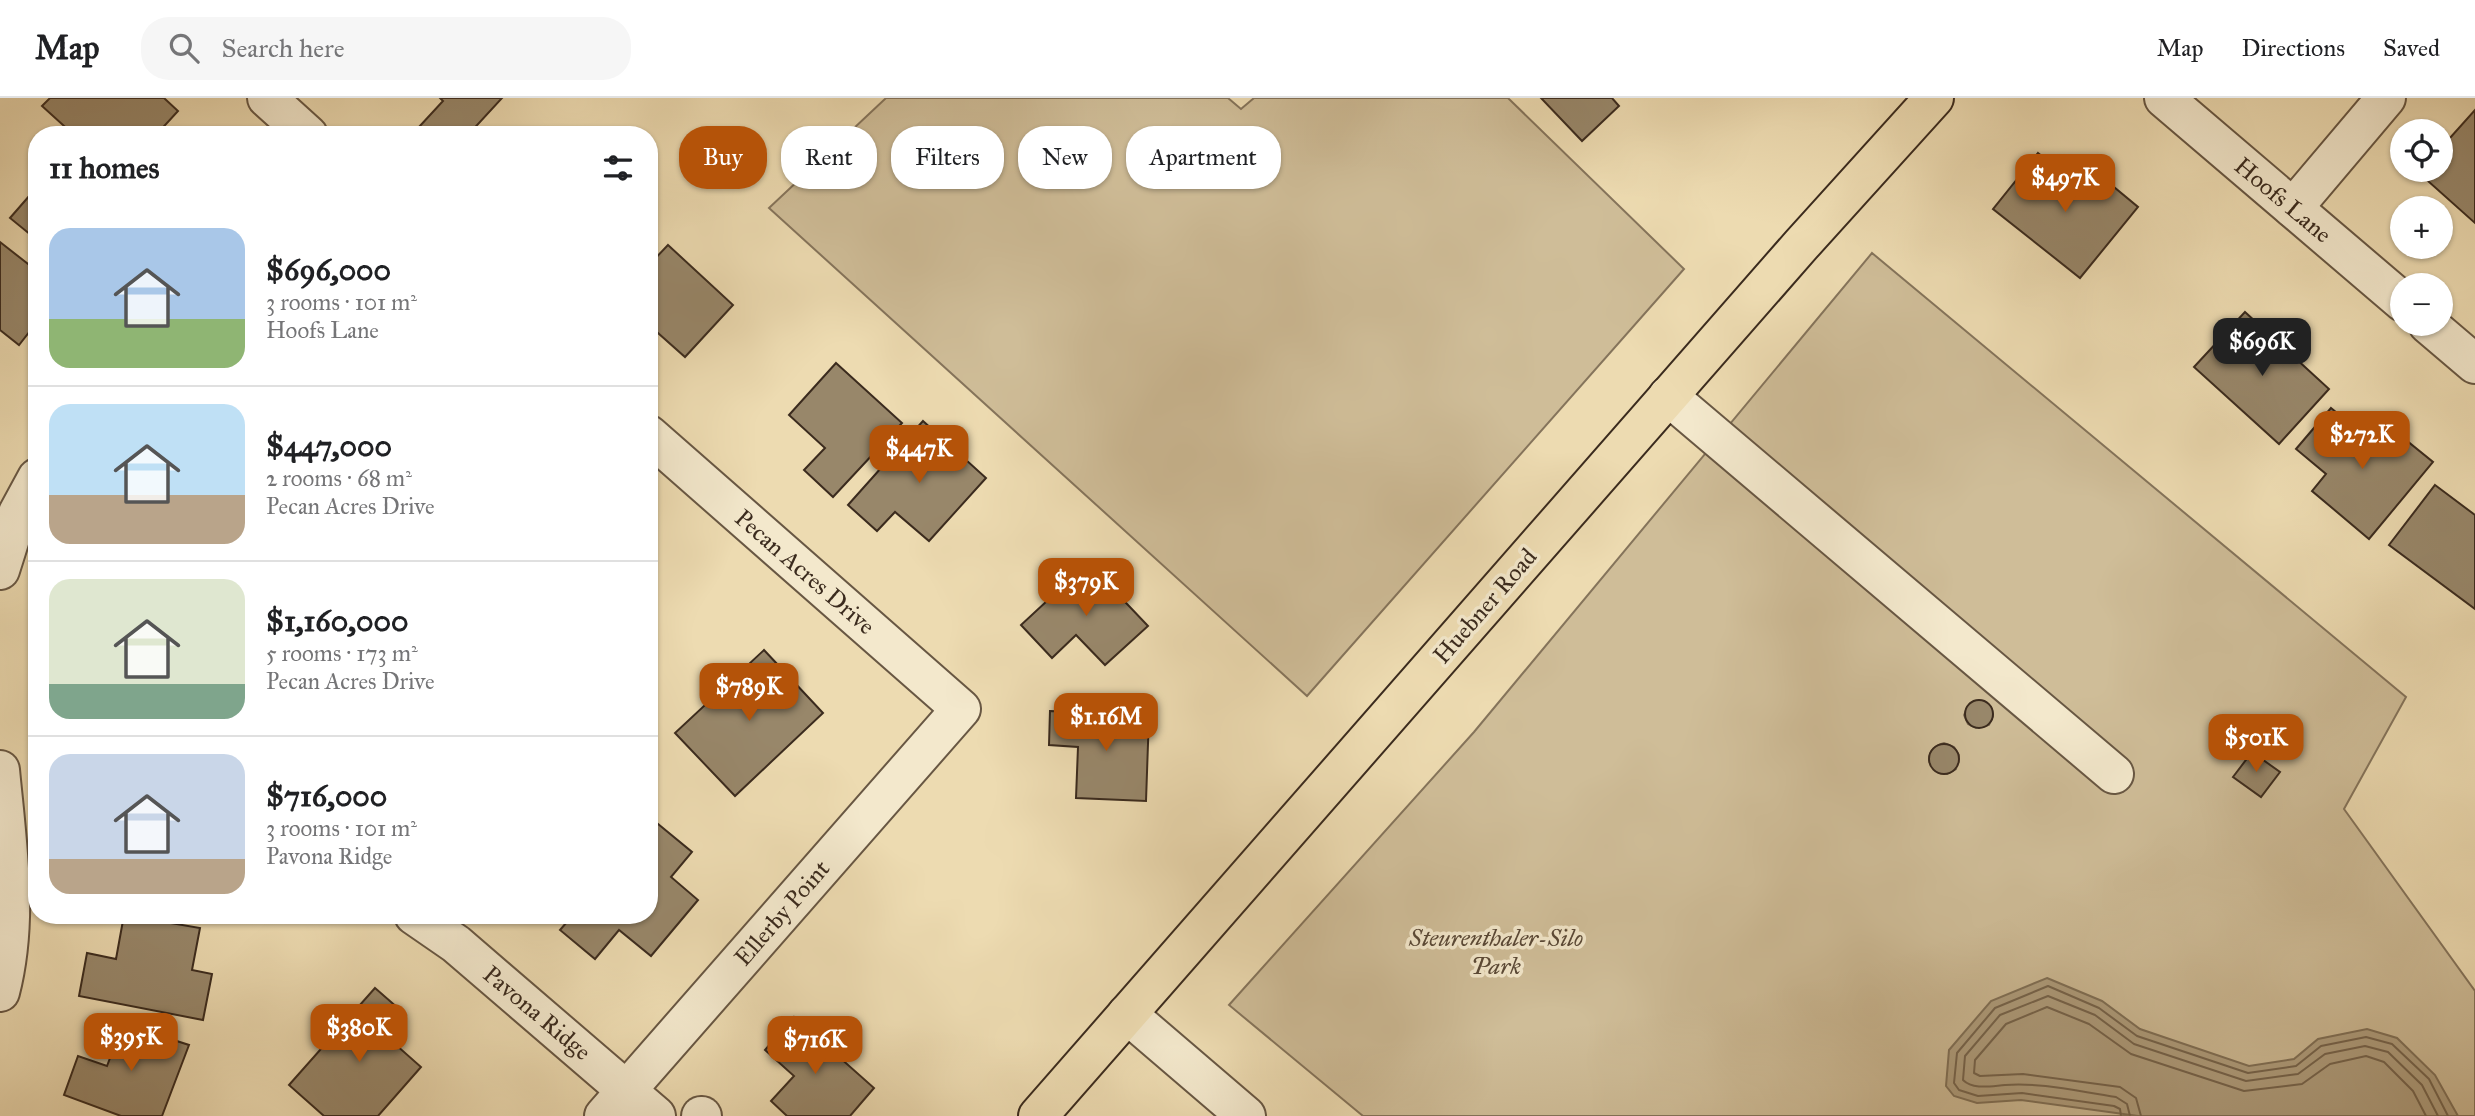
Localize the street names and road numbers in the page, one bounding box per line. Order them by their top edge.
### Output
street label: Hoofs Lane [2228,151,2338,249]
street label: Pecan Acres Drive [729,503,881,641]
street label: Huebner Road [1427,542,1543,670]
street label: Ellerby Point [728,854,836,972]
street label: Pavona Ridge [477,959,597,1067]

